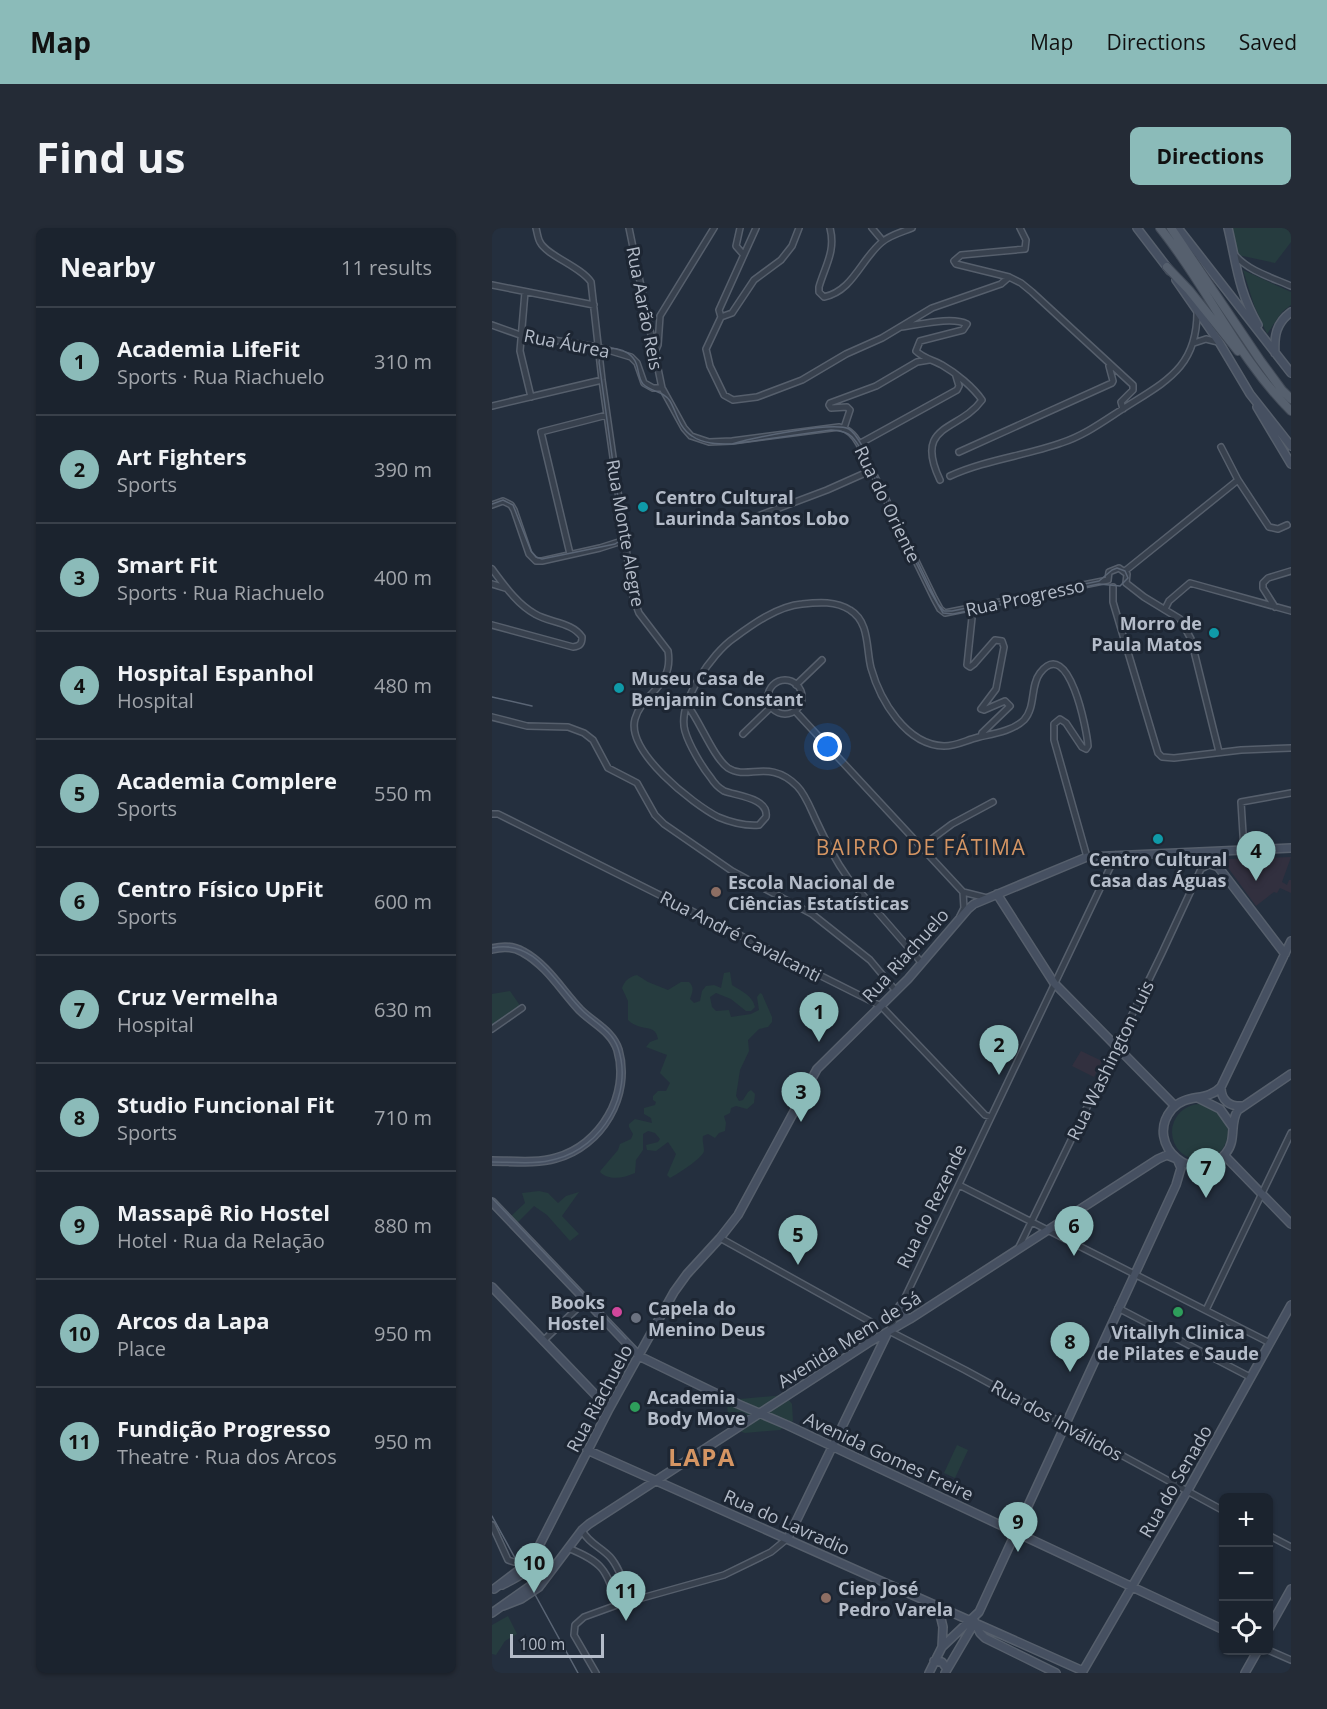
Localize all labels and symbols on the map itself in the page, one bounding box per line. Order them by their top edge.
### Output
street label: Rua Aarão Reis [621,244,669,372]
street label: Rua Áurea [522,323,612,363]
street label: Rua do Oriente [849,442,927,566]
street label: Rua Monte Alegre [601,457,651,609]
place label: Centro Cultural Laurinda Santos Lobo [655,485,849,530]
marker: Centro Cultural Laurinda Santos Lobo [636,500,650,514]
street label: Rua Progresso [963,573,1087,621]
place label: Morro de Paula Matos [1091,611,1202,656]
marker: Morro de Paula Matos [1207,626,1221,640]
place label: Museu Casa de Benjamin Constant [631,666,804,711]
marker: Museu Casa de Benjamin Constant [612,681,626,695]
your location [813,732,842,761]
marker: Centro Cultural Casa das Águas [1151,832,1165,846]
pin: 4 [1236,832,1275,881]
district label: BAIRRO DE FÁTIMA [816,833,1026,861]
place label: Centro Cultural Casa das Águas [1089,847,1227,892]
place label: Escola Nacional de Ciências Estatísticas [728,870,909,915]
street label: Rua André Cavalcanti [656,885,826,987]
marker: Escola Nacional de Ciências Estatísticas [709,885,723,899]
street label: Rua Riachuelo [856,903,954,1007]
street label: Rua Washington Luis [1061,976,1159,1144]
pin: 1 [800,992,838,1042]
pin: 2 [980,1026,1018,1075]
pin: 3 [782,1072,820,1122]
street label: Rua do Rezende [891,1140,971,1272]
pin: 7 [1186,1148,1226,1198]
pin: 6 [1054,1206,1094,1256]
pin: 5 [778,1216,818,1265]
street label: Avenida Mem de Sá [773,1285,925,1393]
place label: Books Hostel [547,1290,605,1335]
place label: Capela do Menino Deus [648,1296,765,1341]
marker: Books Hostel [610,1305,624,1319]
marker: Vitallyh Clinica de Pilates e Saude [1171,1305,1185,1319]
marker: Capela do Menino Deus [629,1311,643,1325]
place label: Vitallyh Clinica de Pilates e Saude [1097,1320,1259,1365]
pin: 8 [1050,1322,1090,1372]
street label: Rua Riachuelo [561,1340,637,1456]
street label: Rua dos Inválidos [987,1374,1127,1466]
place label: Academia Body Move [647,1385,746,1430]
marker: Academia Body Move [628,1400,642,1414]
street label: Avenida Gomes Freire [800,1406,978,1506]
street label: Rua do Senado [1133,1420,1217,1542]
district label: LAPA [668,1440,736,1473]
street label: Rua do Lavradio [720,1483,854,1561]
pin: 9 [998,1502,1038,1552]
pin: 10 [514,1544,554,1593]
pin: 11 [606,1572,646,1621]
place label: Ciep José Pedro Varela [838,1576,953,1621]
marker: Ciep José Pedro Varela [819,1591,833,1605]
scale bar [510,1631,604,1658]

